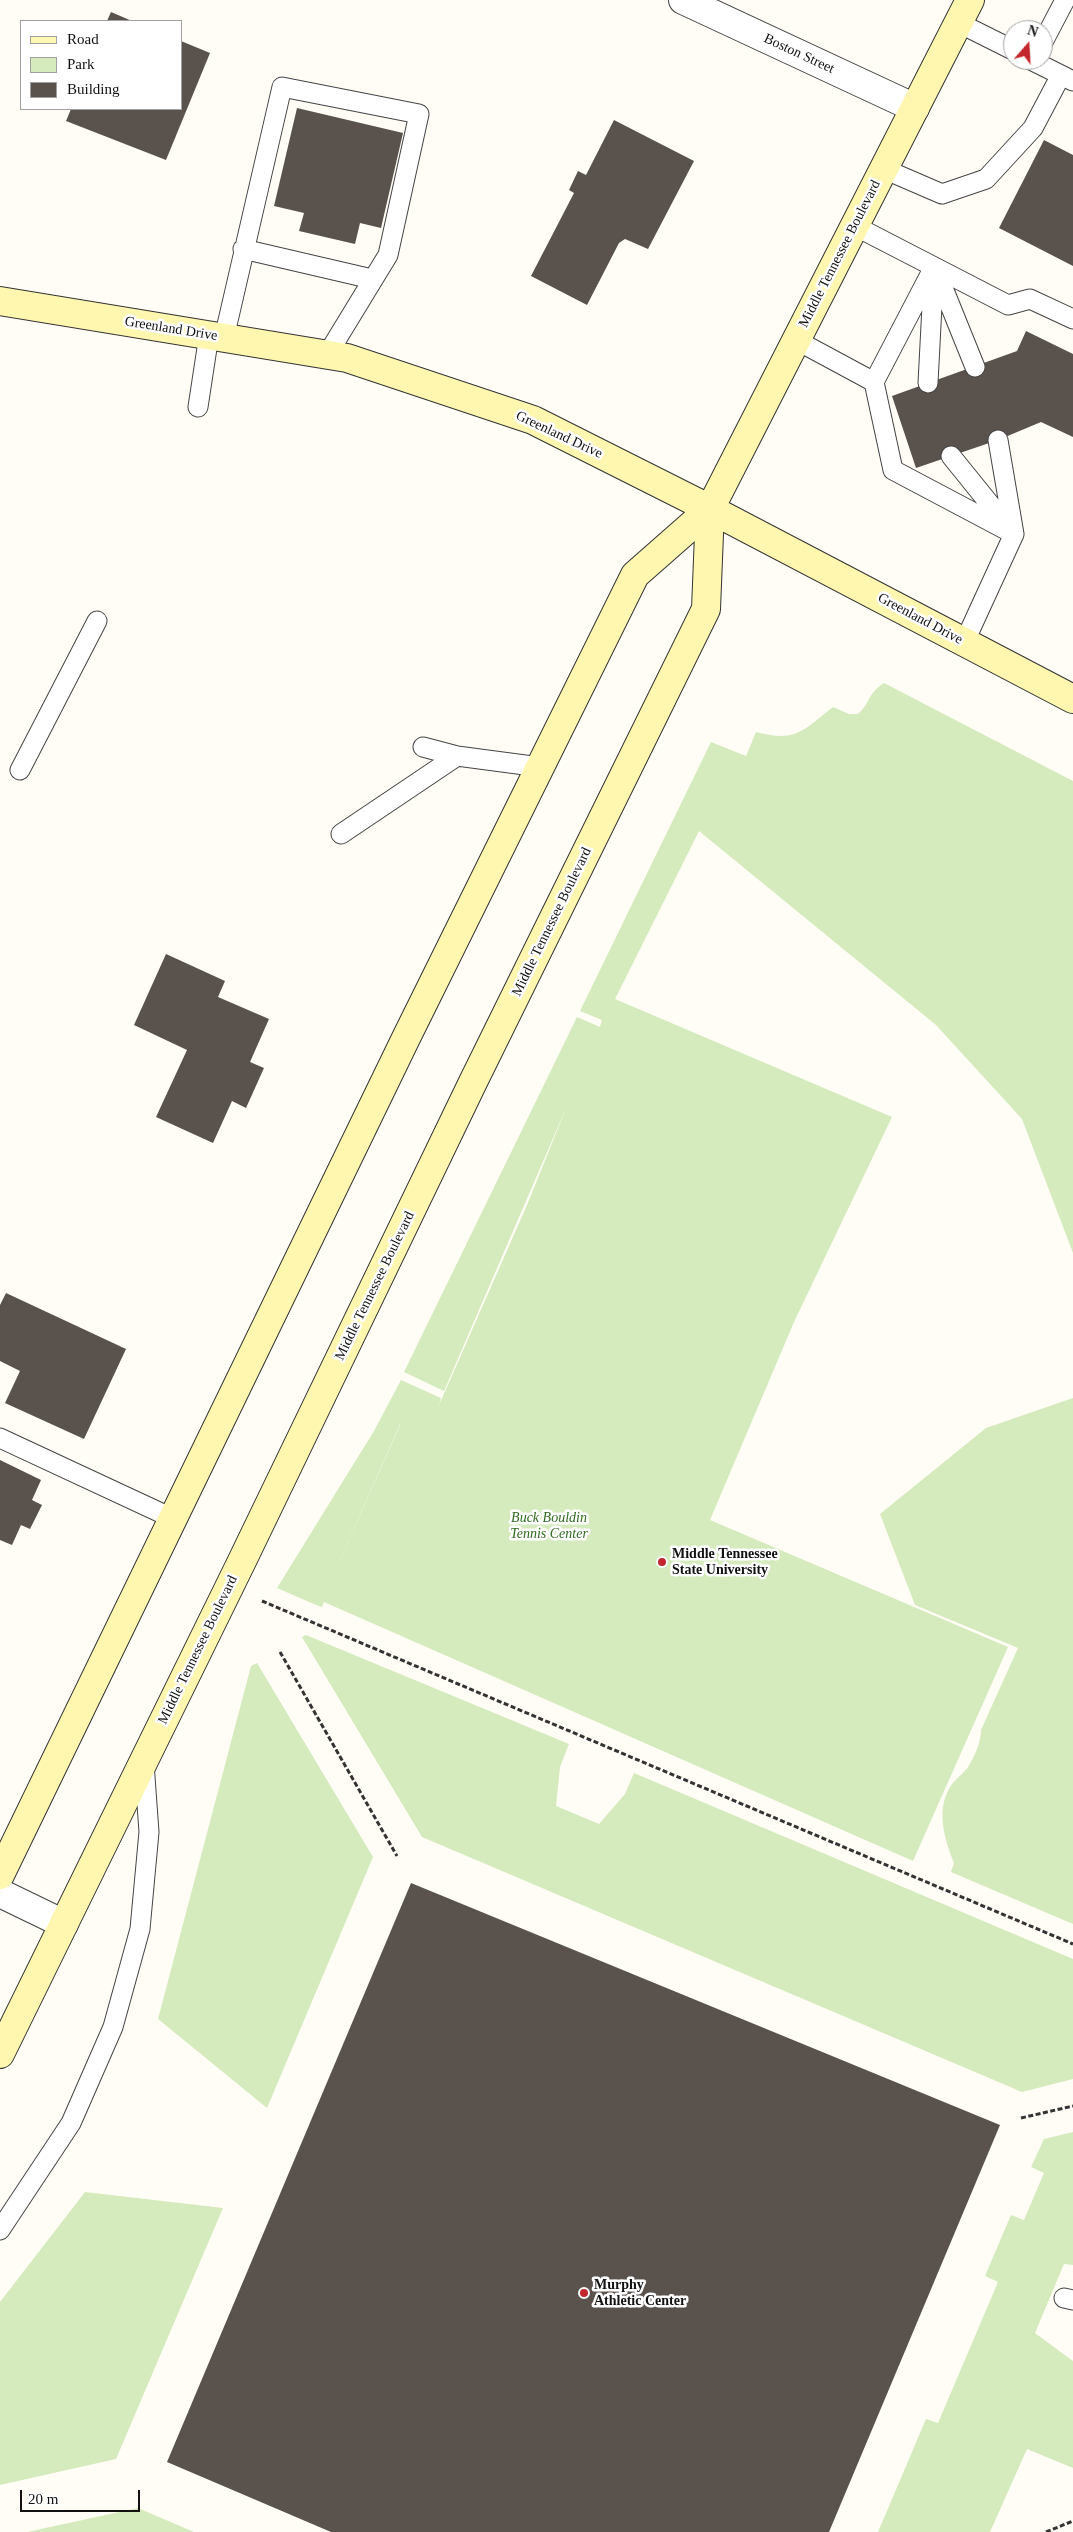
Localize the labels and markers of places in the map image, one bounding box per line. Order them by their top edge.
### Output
place label: Middle Tennessee State University [672,1546,778,1578]
marker: Middle Tennessee State University [656,1556,668,1568]
place label: Murphy Athletic Center [594,2277,686,2310]
marker: Murphy Athletic Center [578,2287,590,2299]

